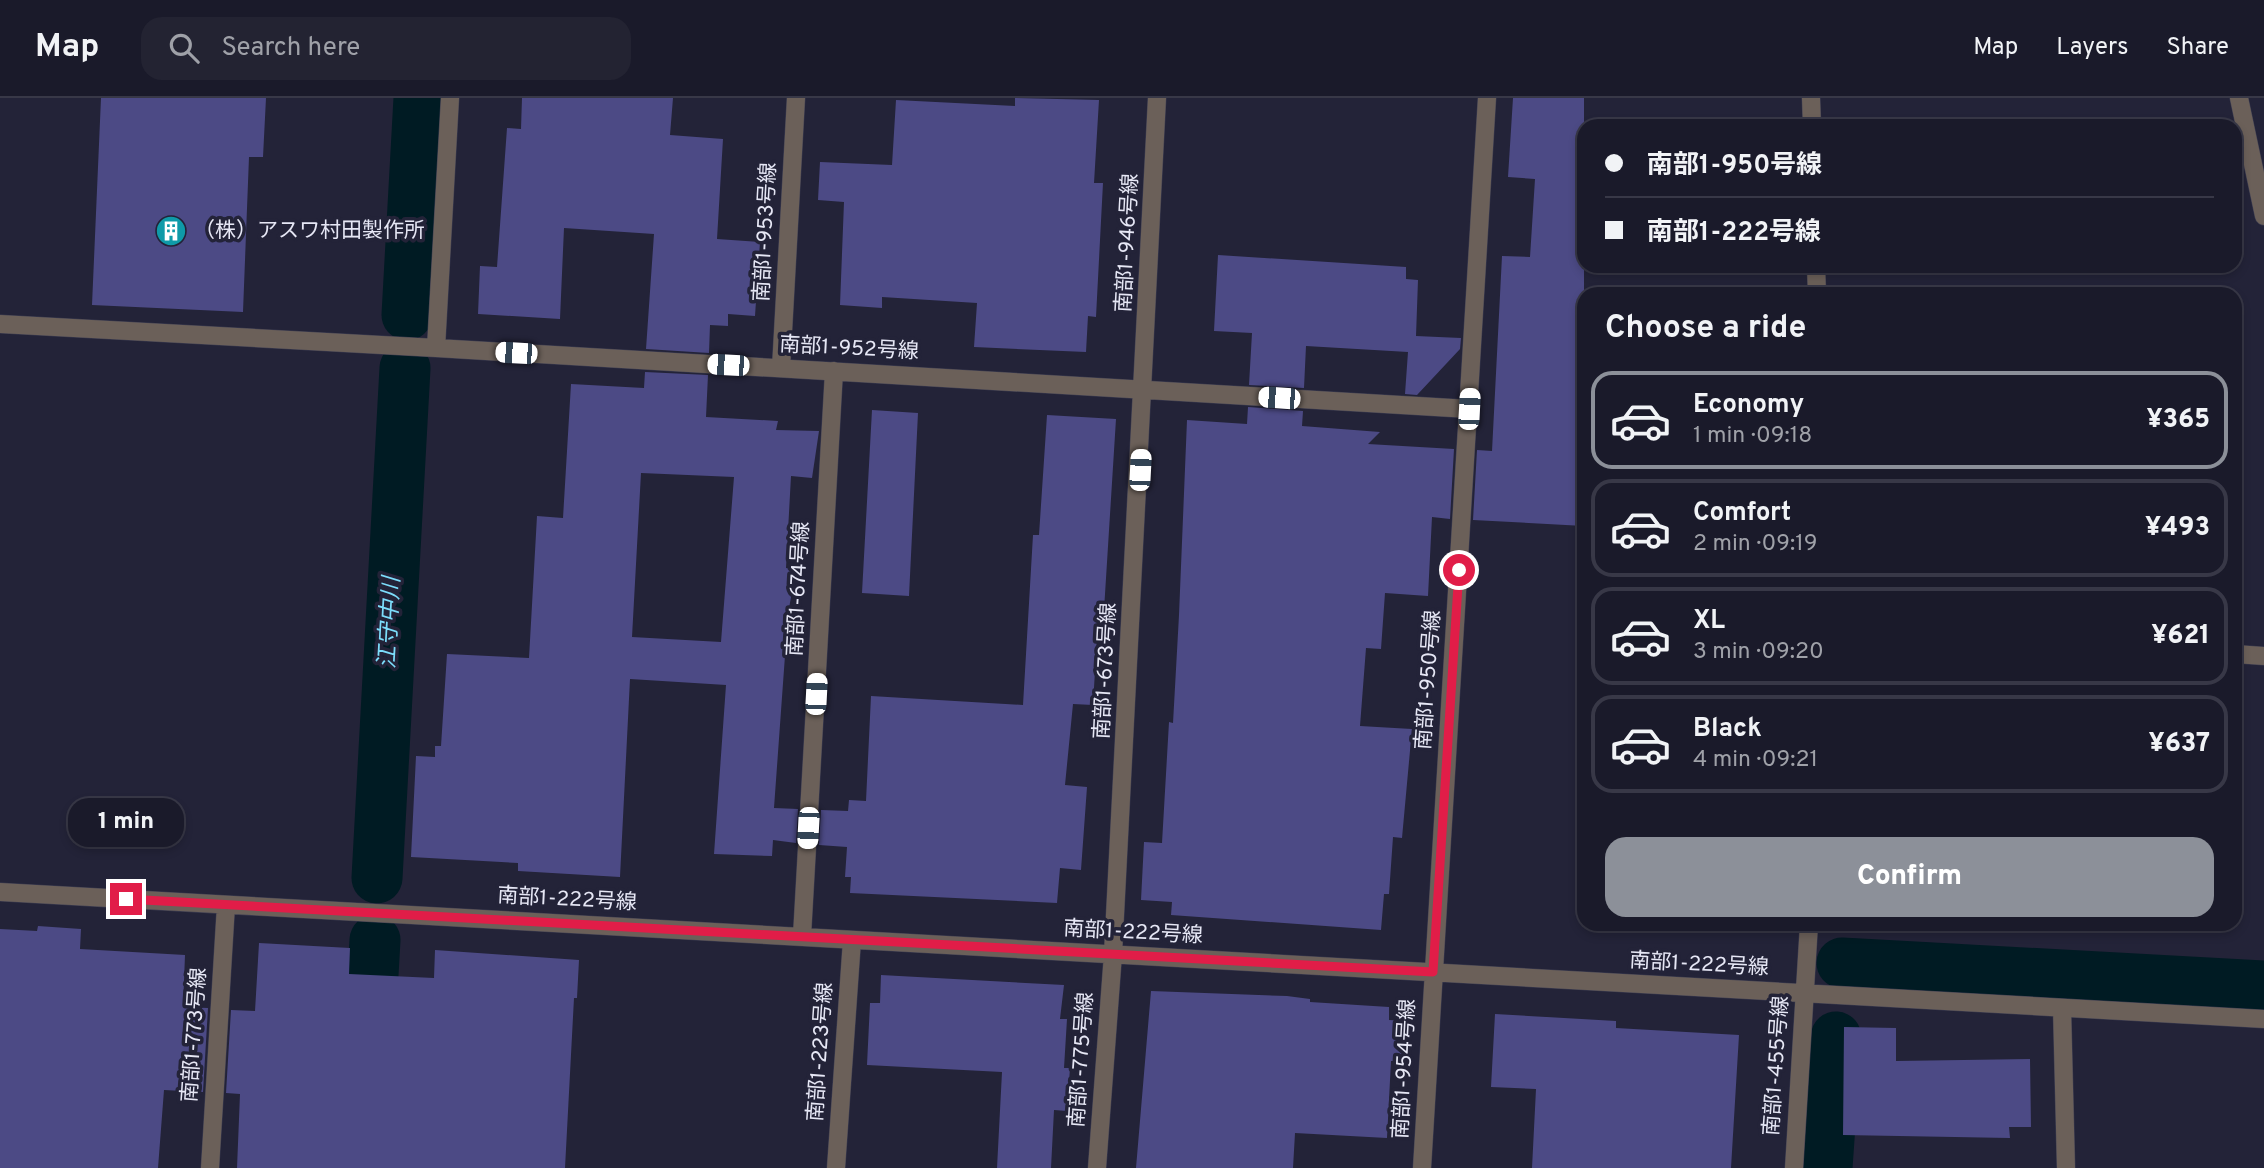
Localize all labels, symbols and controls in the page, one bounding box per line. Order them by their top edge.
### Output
search box [141,17,631,80]
text: Map [35,27,99,69]
icon: search [165,29,203,67]
text: Search here [221,32,360,65]
text: Map [1973,33,2018,63]
text: Layers [2056,33,2128,63]
text: Share [2166,33,2229,63]
text: 南部1-950号線 [1647,150,1822,183]
street label: 南部1-953号線 [749,162,783,302]
street label: 南部1-946号線 [1111,173,1145,313]
building icon: （株）アスワ村田製作所 [154,214,188,248]
text: 南部1-222号線 [1647,217,1821,250]
place label: （株）アスワ村田製作所 [194,218,425,245]
text: Choose a ride [1605,309,1806,349]
street label: 南部1-952号線 [779,332,919,366]
car [495,341,538,365]
car [707,353,750,377]
car [1258,386,1301,410]
car [1458,387,1481,431]
icon: car [1609,389,1672,452]
text: Economy [1693,389,1804,422]
text: ¥365 [2146,404,2210,437]
text: 1 min · 09:18 [1693,422,1812,451]
car [1129,448,1152,492]
icon: car [1609,497,1672,560]
text: Comfort [1693,497,1791,530]
text: ¥493 [2145,512,2210,545]
street label: 南部1-674号線 [782,521,816,657]
text: 2 min · 09:19 [1693,530,1818,559]
route start [1443,554,1475,586]
water label: 江守中川 [374,573,408,670]
street label: 南部1-673号線 [1089,602,1123,740]
icon: car [1609,605,1672,668]
text: XL [1693,605,1725,638]
street label: 南部1-950号線 [1411,609,1447,751]
text: ¥621 [2151,620,2210,653]
text: 3 min · 09:20 [1693,638,1824,667]
car [805,672,828,716]
icon: car [1609,713,1672,776]
text: Black [1693,713,1762,746]
text: ¥637 [2149,728,2210,761]
text: 4 min · 09:21 [1693,746,1818,775]
callout: 1 min [68,798,184,846]
car [797,806,820,850]
text: 1 min [98,808,154,837]
button: Confirm [1605,837,2214,917]
route end [110,883,142,915]
street label: 南部1-222号線 [497,883,637,917]
street label: 南部1-222号線 [1063,916,1203,950]
street label: 南部1-222号線 [1629,948,1769,982]
street label: 南部1-773号線 [177,967,213,1103]
street label: 南部1-223号線 [803,981,839,1123]
street label: 南部1-775号線 [1064,991,1100,1129]
street label: 南部1-455号線 [1759,995,1795,1137]
street label: 南部1-954号線 [1388,998,1422,1140]

